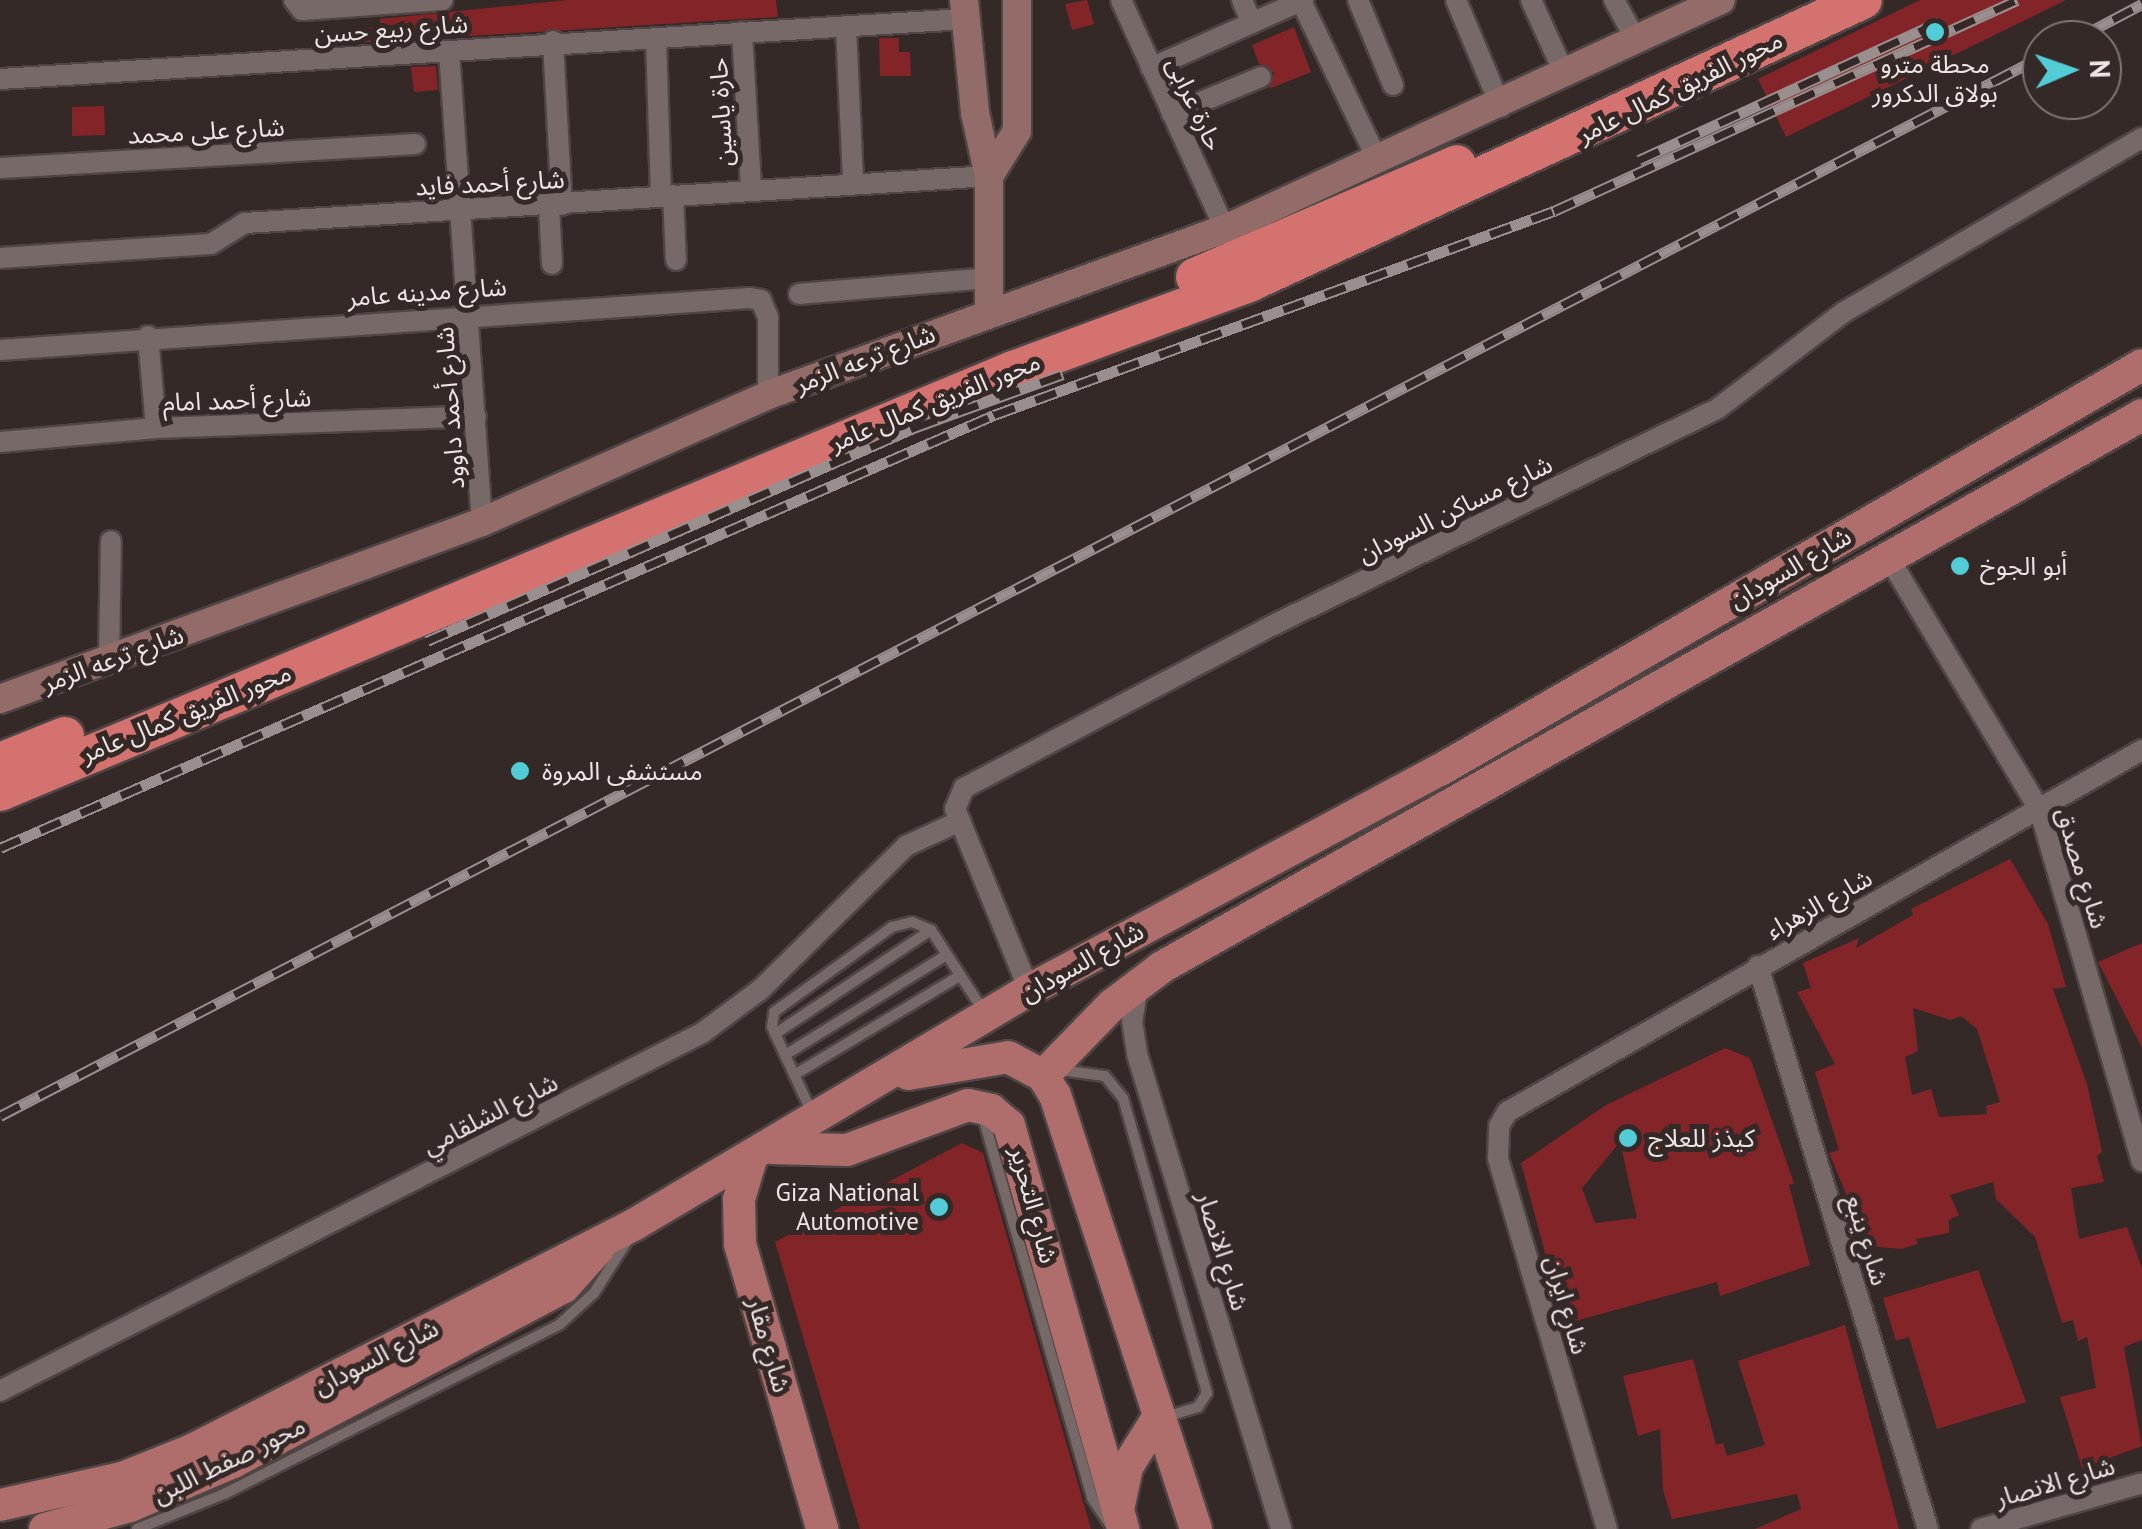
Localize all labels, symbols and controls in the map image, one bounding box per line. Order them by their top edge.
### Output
street label: شارع ربيع حسن [313,9,469,49]
marker: محطة مترو بولاق الدكرور [1922,19,1948,45]
north arrow [2022,20,2122,120]
street label: محور الفريق كمال عامر [1573,24,1787,150]
place label: محطة مترو بولاق الدكرور [1872,50,1998,109]
street label: حارة عرابى [1160,52,1230,156]
street label: حارة ياسين [703,57,739,167]
text: N [2082,59,2119,79]
street label: شارع على محمد [127,112,285,150]
street label: شارع أحمد فايد [414,164,566,202]
street label: شارع مدينه عامر [346,271,508,313]
street label: شارع ترعه الزمر [791,318,939,400]
street label: شارع أحمد داوود [429,326,471,490]
street label: محور الفريق كمال عامر [826,346,1044,458]
street label: شارع أحمد امام [162,382,312,418]
street label: شارع مساكن السودان [1353,449,1557,569]
street label: شارع السودان [1724,521,1856,615]
place label: أبو الجوخ [1980,551,2067,581]
marker: أبو الجوخ [1949,555,1971,577]
street label: شارع ترعه الزمر [38,620,188,698]
street label: محور الفريق كمال عامر [77,657,295,769]
place label: مستشفى المروة [542,756,702,786]
marker: مستشفى المروة [507,758,533,784]
street label: شارع مصدق [2049,804,2115,932]
street label: شارع الزهراء [1761,863,1877,945]
street label: شارع السودان [1015,916,1149,1008]
street label: شارع الشلقامي [417,1067,563,1161]
place label: كيذز للعلاج [1648,1123,1755,1153]
marker: كيذز للعلاج [1617,1127,1639,1149]
street label: شارع التحرير [1004,1143,1064,1267]
place label: Giza National Automotive [776,1178,919,1237]
street label: شارع الانصار [1191,1188,1255,1314]
street label: شارع ينبع [1839,1191,1895,1289]
marker: Giza National Automotive [928,1196,950,1218]
street label: شارع ايران [1539,1252,1595,1358]
street label: شارع مقار [741,1294,797,1396]
street label: شارع السودان [309,1313,443,1401]
street label: محور صفط اللبن [148,1410,310,1510]
street label: شارع الانصار [1992,1451,2118,1513]

